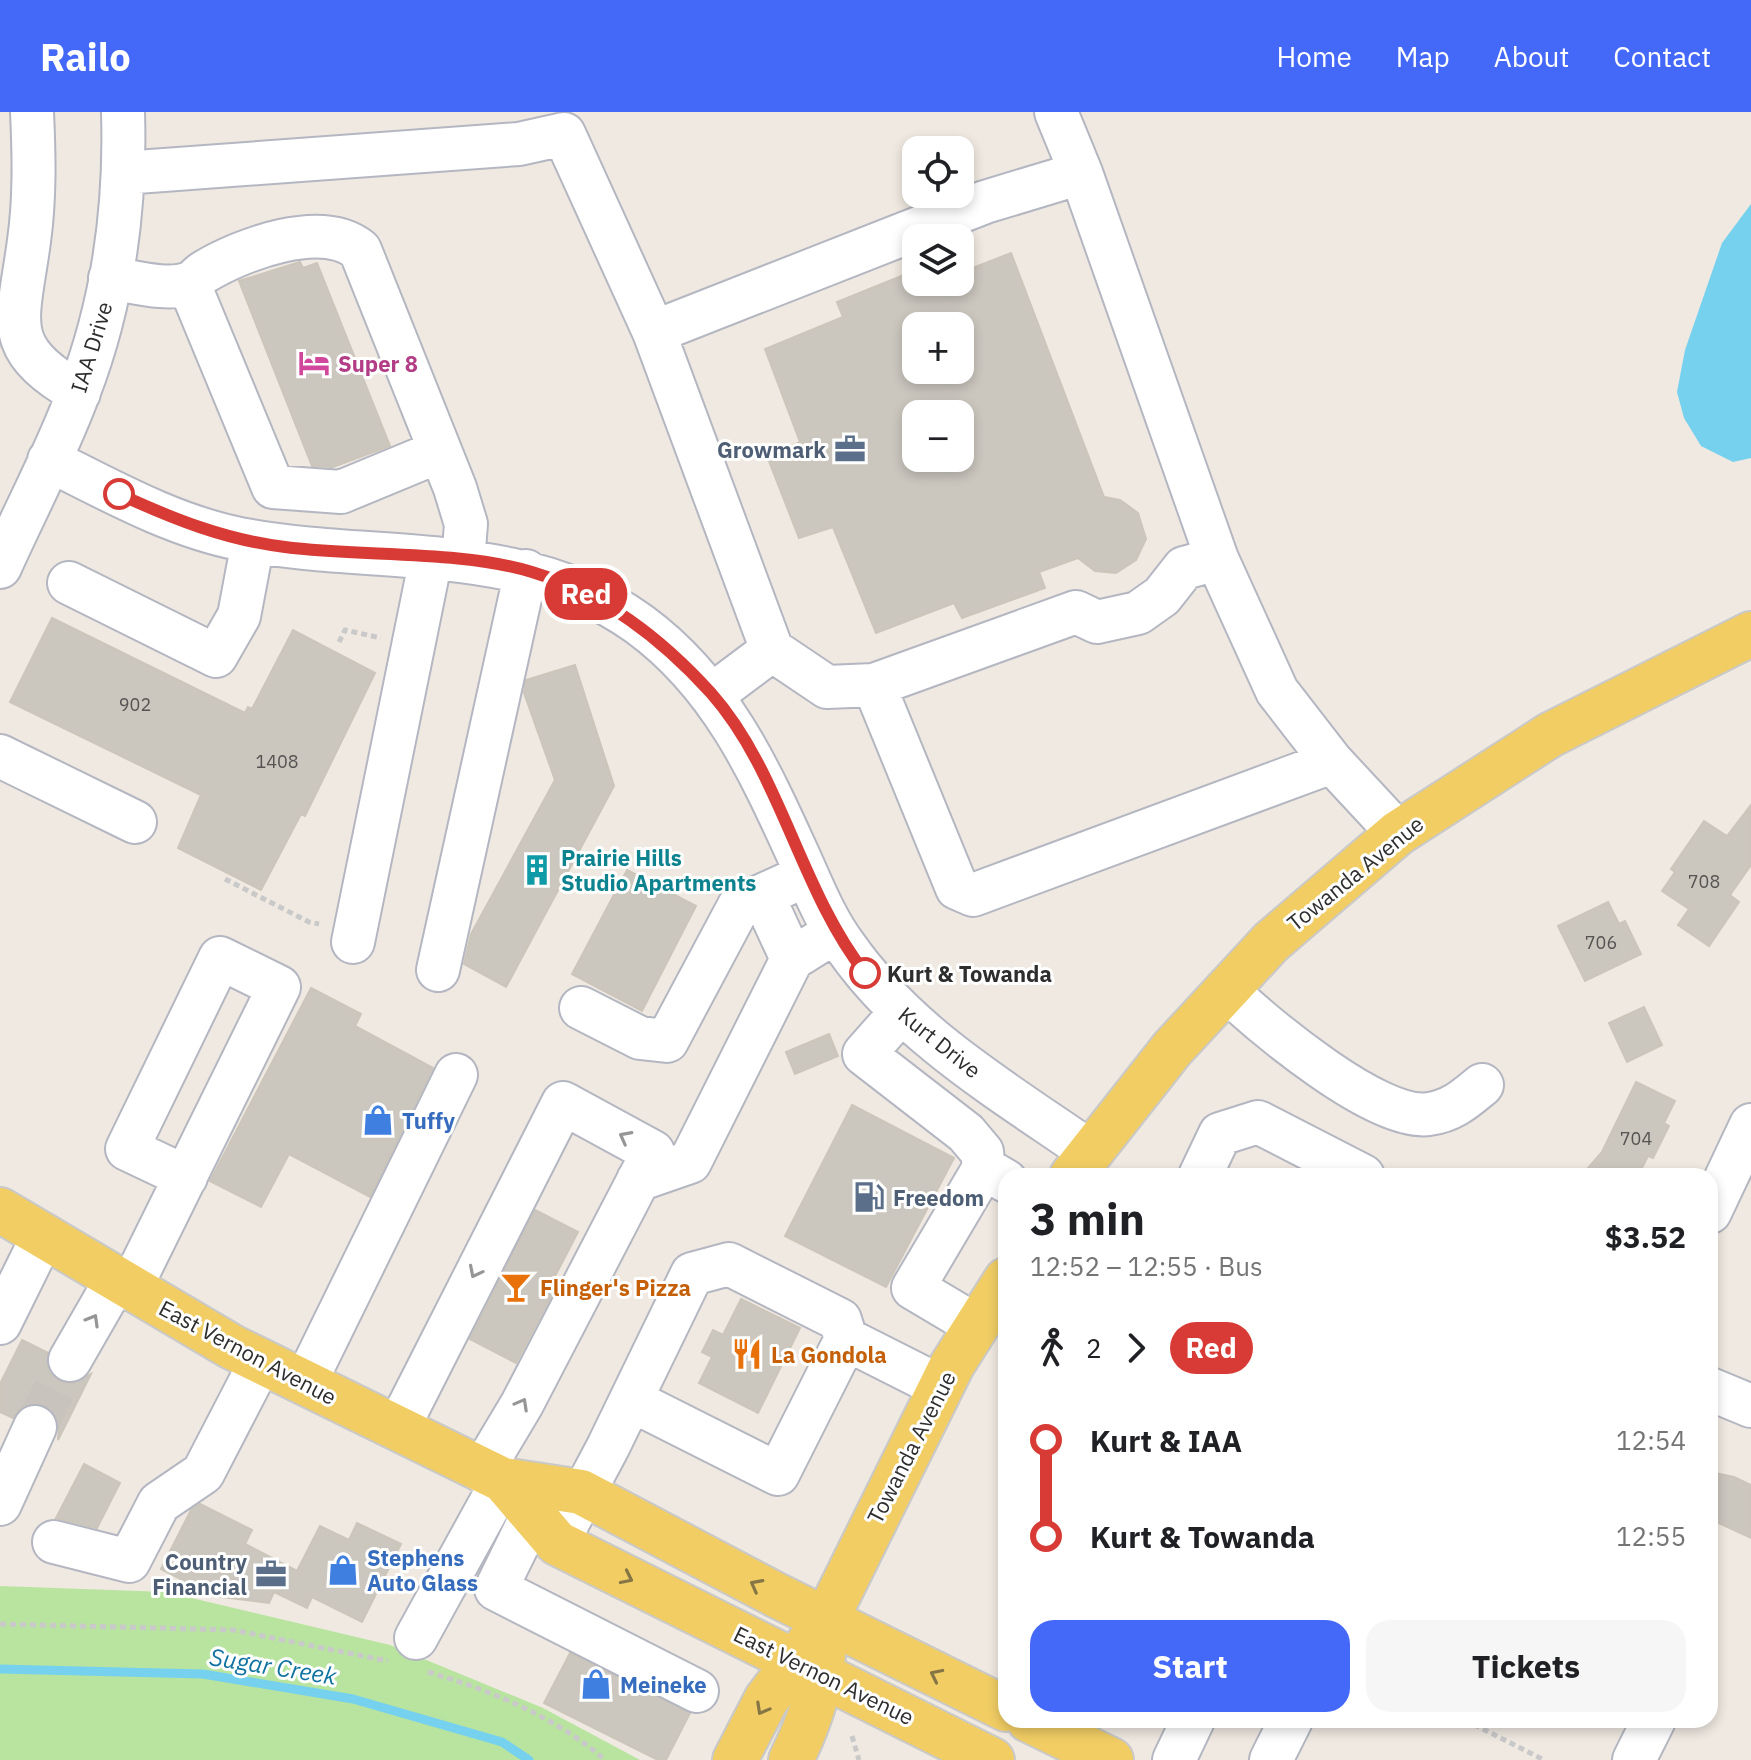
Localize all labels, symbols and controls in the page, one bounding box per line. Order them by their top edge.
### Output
text: Railo [40,32,131,81]
text: Home [1276,38,1352,75]
text: Map [1396,38,1450,75]
text: About [1494,38,1569,75]
text: Contact [1613,38,1711,75]
map controls [902,136,974,472]
button: locate [902,136,974,208]
button: layers [902,224,974,296]
street label: IAA Drive [63,298,119,396]
button: + [902,312,974,384]
hotel icon: Super 8 [297,346,331,380]
place label: Super 8 [338,349,418,378]
button: − [902,400,974,472]
office icon: Growmark [833,432,867,466]
place label: Growmark [717,435,826,464]
unlabelled marker [104,479,134,509]
line badge: Red [540,568,632,620]
text: Red [560,575,612,612]
house number: 902 [119,693,151,716]
house number: 1408 [255,750,299,773]
street label: Towanda Avenue [1281,809,1429,937]
place label: Prairie Hills Studio Apartments [561,843,756,897]
building icon: Prairie Hills Studio Apartments [520,853,554,887]
house number: 708 [1688,870,1720,893]
house number: 706 [1585,931,1617,954]
marker: Kurt & Towanda [850,958,880,988]
place label: Kurt & Towanda [887,959,1052,988]
street label: Kurt Drive [893,1000,987,1084]
shop icon: Tuffy [361,1103,395,1137]
place label: Tuffy [402,1106,455,1135]
house number: 704 [1620,1127,1652,1150]
one-way arrow [619,1131,633,1146]
fuel station icon: Freedom [852,1180,886,1214]
place label: Freedom [893,1183,984,1212]
text: 3 min [1030,1190,1145,1247]
text: $3.52 [1605,1217,1686,1256]
text: 12:52 – 12:55 · Bus [1030,1249,1263,1283]
one-way arrow [470,1263,485,1278]
bar icon: Flinger's Pizza [499,1270,533,1304]
place label: Flinger's Pizza [540,1273,691,1302]
street label: East Vernon Avenue [154,1293,342,1411]
one-way arrow [83,1314,99,1329]
icon: walk [1030,1326,1074,1370]
icon: forward [1114,1326,1158,1370]
text: Red [1186,1329,1237,1366]
text: 2 [1086,1331,1102,1365]
restaurant icon: La Gondola [730,1337,764,1371]
place label: La Gondola [771,1340,887,1369]
street label: Towanda Avenue [860,1366,962,1528]
one-way arrow [512,1397,527,1412]
text: Kurt & IAA [1090,1421,1242,1460]
text: 12:54 [1616,1423,1686,1457]
text: Kurt & Towanda [1090,1517,1315,1556]
text: 12:55 [1616,1519,1686,1553]
place label: Stephens Auto Glass [367,1543,478,1597]
place label: Country Financial [152,1547,247,1601]
shop icon: Stephens Auto Glass [326,1553,360,1587]
office icon: Country Financial [254,1557,288,1591]
one-way arrow [618,1568,633,1583]
one-way arrow [750,1579,765,1594]
street label: East Vernon Avenue [729,1619,919,1731]
button: Start [1030,1620,1350,1712]
button: Tickets [1366,1620,1686,1712]
water label: Sugar Creek [207,1640,339,1692]
shop icon: Meineke [579,1667,613,1701]
one-way arrow [929,1669,944,1685]
place label: Meineke [620,1670,707,1699]
one-way arrow [756,1700,772,1714]

